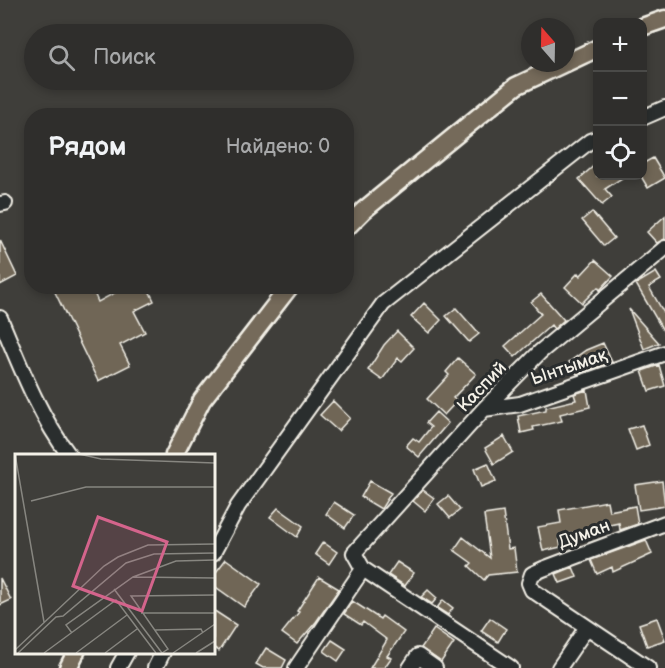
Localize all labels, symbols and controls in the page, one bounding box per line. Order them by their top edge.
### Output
north arrow [521,18,575,72]
map controls [593,18,647,180]
button: + [593,18,647,72]
search box [24,24,354,90]
icon: search [45,41,78,74]
text: Поиск [93,44,156,71]
button: − [593,72,647,126]
button: locate [593,126,647,180]
text: Рядом [48,132,126,163]
text: Найдено: 0 [226,135,330,159]
street label: Ынтымақ [528,344,610,390]
street label: Каспий [453,357,511,417]
inset map [15,454,214,653]
street label: Думан [555,515,613,553]

